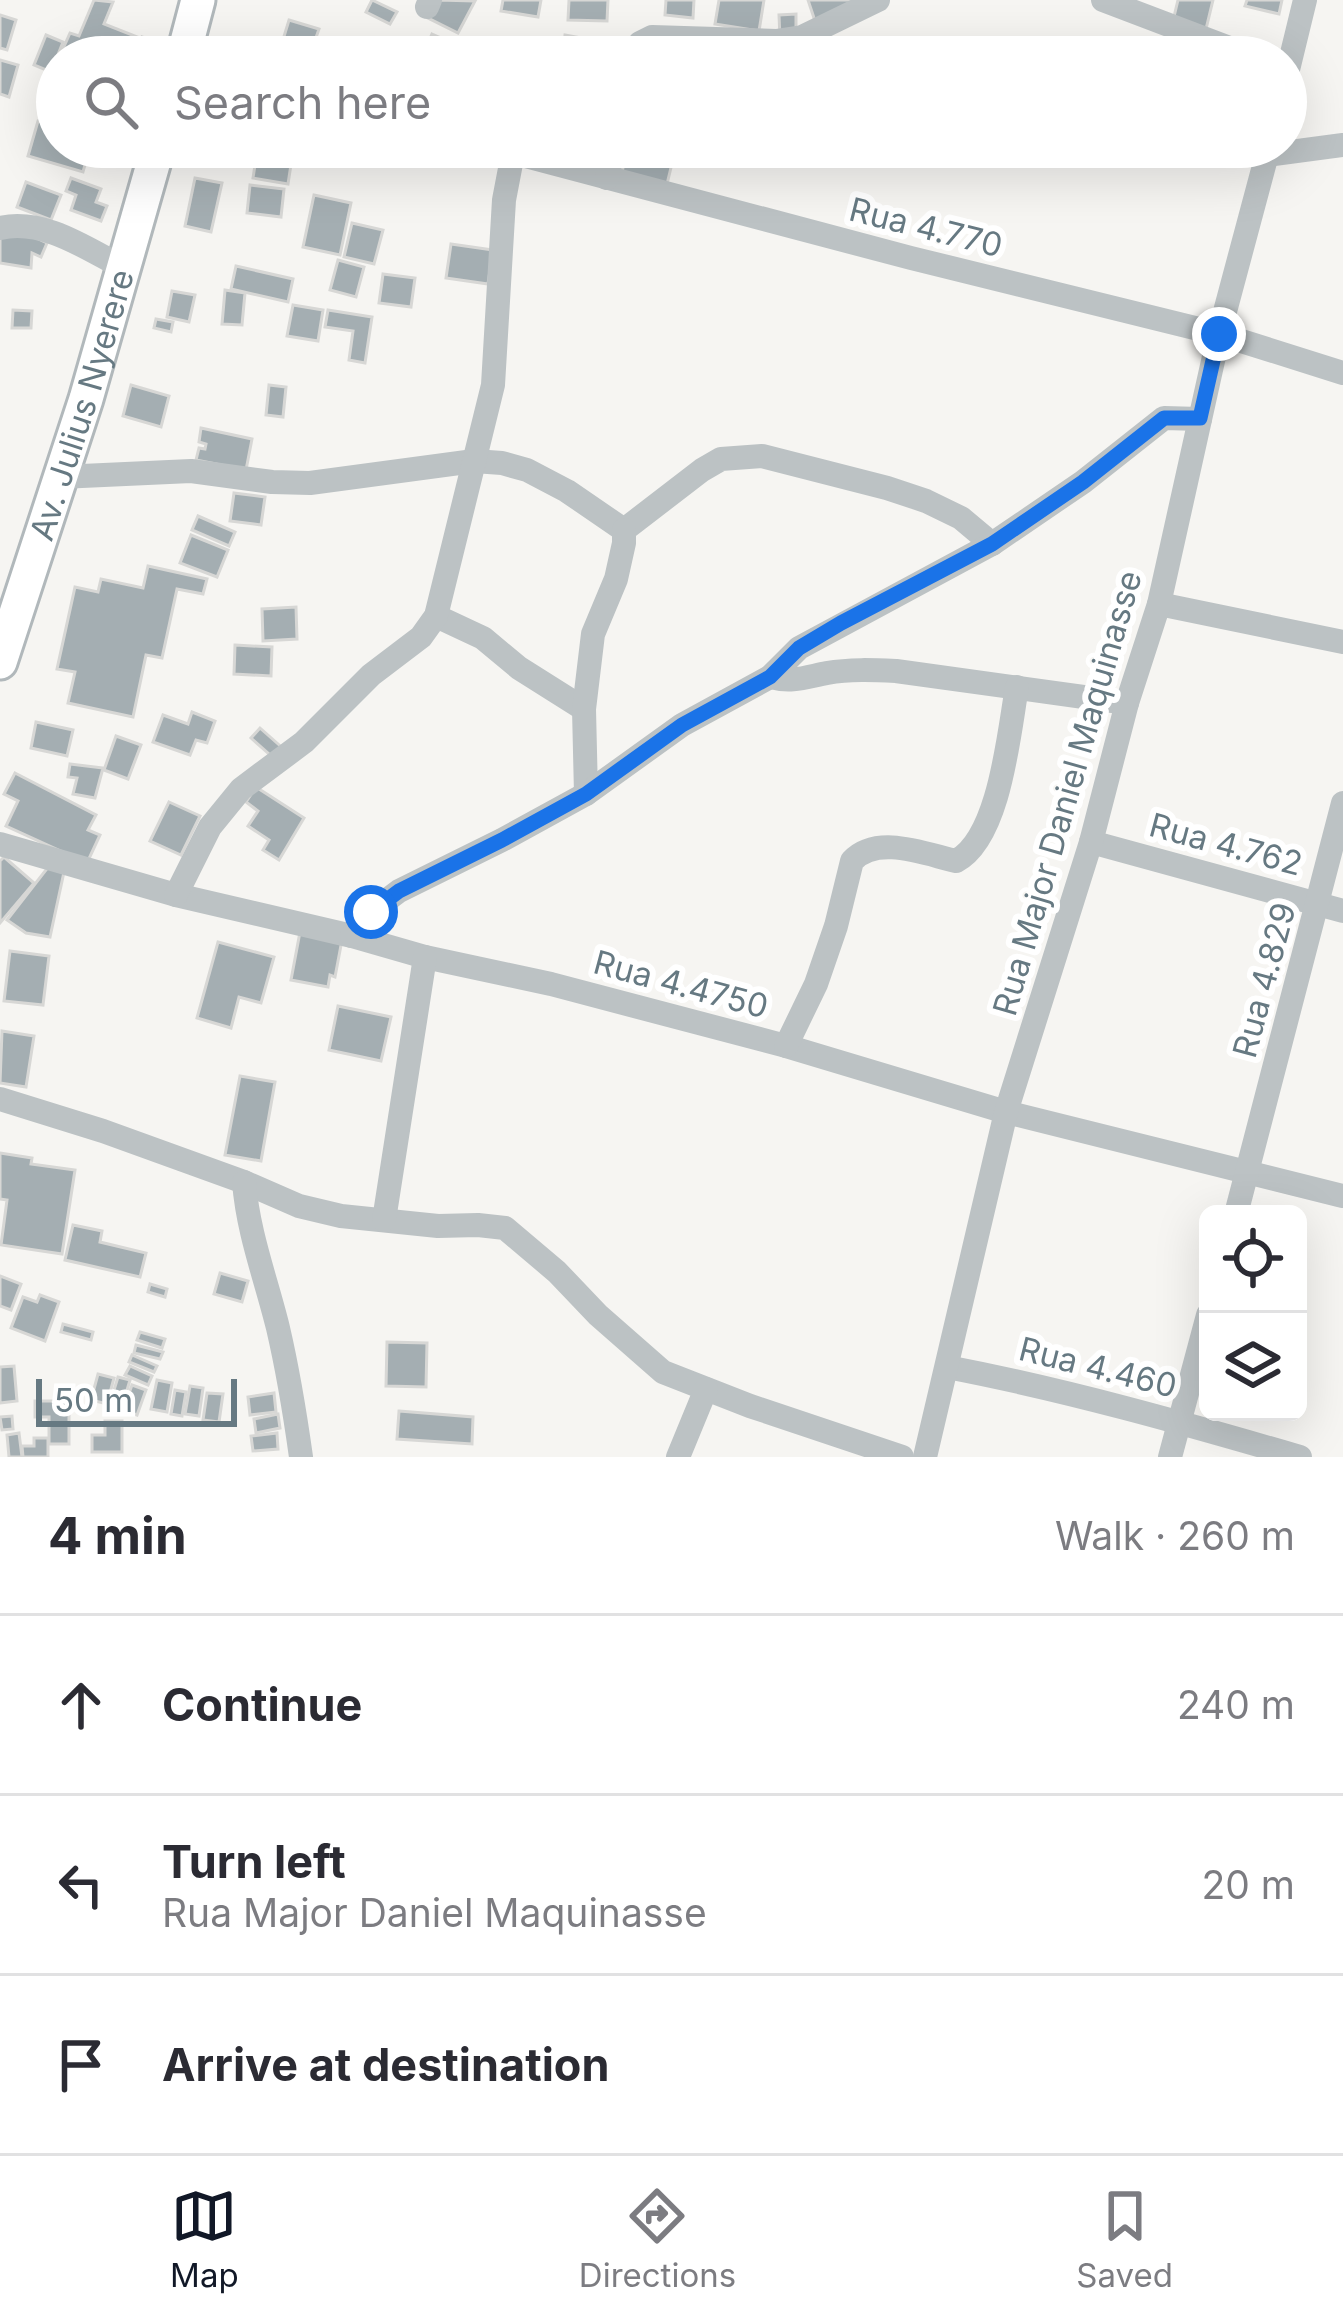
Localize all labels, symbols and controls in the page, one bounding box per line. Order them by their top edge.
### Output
search box [36,36,1307,168]
icon: search [78,69,144,135]
text: Search here [174,75,431,130]
street label: Rua 4.770 [845,189,1007,265]
street label: Av. Julius Nyerere [21,265,142,545]
route end [1192,307,1246,361]
street label: Rua Major Daniel Maquinasse [984,566,1150,1020]
street label: Rua 4.762 [1145,804,1307,884]
route start [344,885,398,939]
street label: Rua 4.829 [1224,898,1304,1062]
street label: Rua 4.4750 [589,942,773,1026]
map controls [1199,1205,1307,1421]
button: locate [1199,1205,1307,1313]
button: layers [1199,1313,1307,1421]
street label: Rua 4.460 [1015,1328,1181,1406]
scale bar [36,1373,237,1426]
text: 50 m [54,1380,133,1420]
text: 4 min [48,1505,187,1566]
text: Walk · 260 m [1055,1512,1295,1559]
icon: ahead [48,1672,114,1738]
text: Continue [162,1677,362,1732]
text: 240 m [1177,1681,1295,1728]
text: Turn left [162,1834,346,1889]
icon: left [48,1852,114,1918]
text: 20 m [1201,1861,1295,1908]
text: Rua Major Daniel Maquinasse [162,1889,707,1936]
icon: arrive [48,2032,114,2098]
text: Arrive at destination [162,2037,609,2092]
tab: Map [170,2183,239,2295]
tab: Directions [579,2183,736,2295]
tab: Saved [1076,2183,1173,2295]

